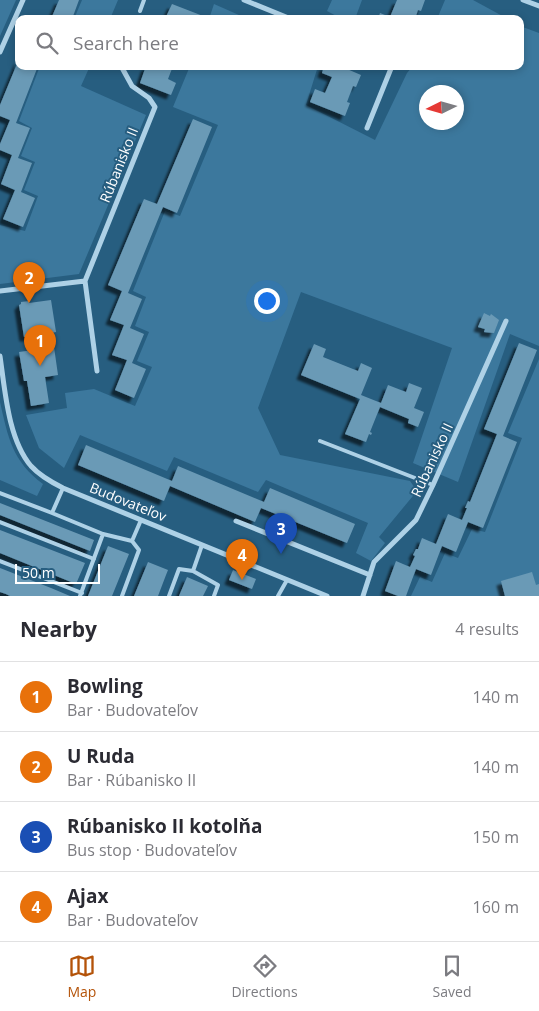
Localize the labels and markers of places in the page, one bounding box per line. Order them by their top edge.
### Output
pin: 2 [13,262,45,303]
pin: 1 [24,325,56,366]
pin: 3 [265,513,297,554]
pin: 4 [226,539,258,580]

